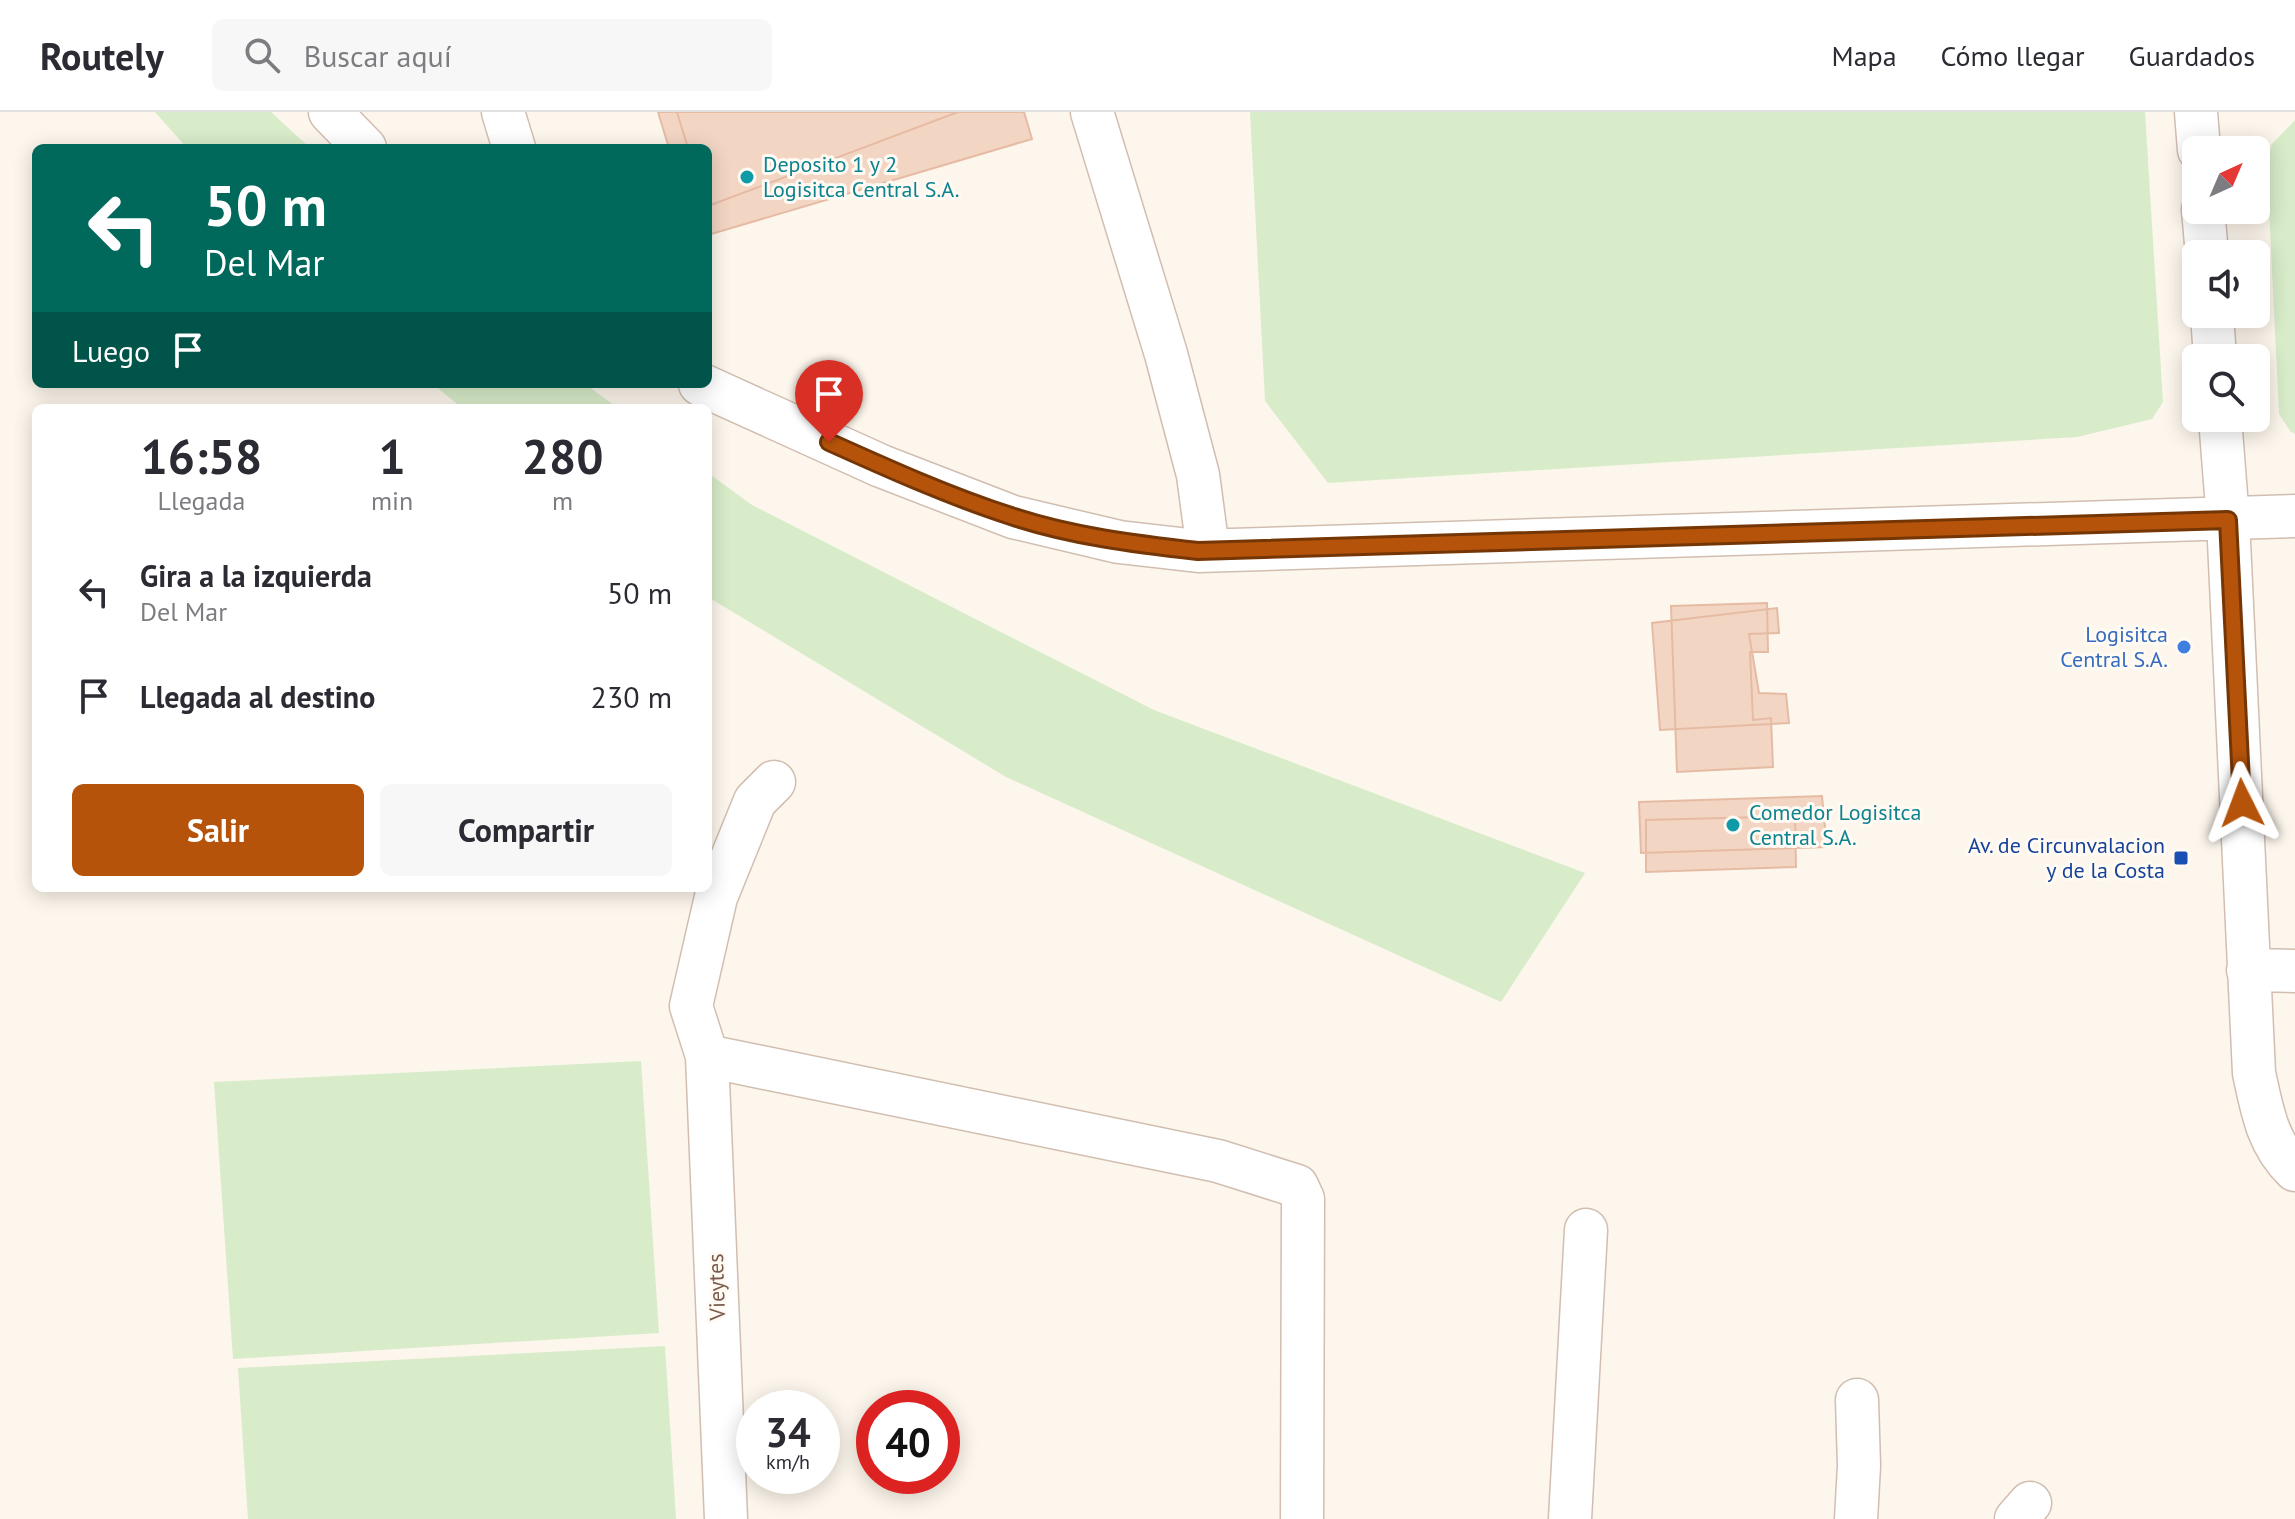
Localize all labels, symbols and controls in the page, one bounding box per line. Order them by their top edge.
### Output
search box [212,19,772,91]
text: Routely [40,31,164,80]
icon: search [240,33,284,77]
text: Buscar aquí [304,36,452,75]
text: Mapa [1832,37,1897,74]
text: Cómo llegar [1941,37,2085,74]
text: Guardados [2129,37,2255,74]
north arrow [2182,136,2270,224]
map controls [2182,136,2270,432]
place label: Deposito 1 y 2 Logisitca Central S.A. [763,150,959,203]
marker: Deposito 1 y 2 Logisitca Central S.A. [738,168,756,186]
text: 50 m [204,169,327,241]
icon: left [72,176,176,280]
text: Del Mar [204,239,325,286]
button: sound [2182,240,2270,328]
icon: arrive [166,328,210,372]
text: Luego [72,331,150,370]
button: search [2182,344,2270,432]
pin [795,360,863,442]
icon: arrive [807,372,851,416]
text: 16:58 [141,425,262,487]
text: 1 [378,425,406,487]
text: 280 [522,425,603,487]
text: Llegada [158,484,245,517]
text: min [371,484,413,517]
text: m [552,484,573,517]
text: Gira a la izquierda [140,556,372,595]
icon: left [72,570,116,614]
text: 50 m [607,573,672,612]
text: Del Mar [140,595,227,628]
place label: Logisitca Central S.A. [2060,620,2168,673]
marker: Logisitca Central S.A. [2175,638,2193,656]
icon: arrive [72,674,116,718]
text: Llegada al destino [140,677,375,716]
text: 230 m [591,677,672,716]
position arrow [2200,761,2284,845]
button: Salir [72,784,364,876]
button: Compartir [380,784,672,876]
place label: Comedor Logisitca Central S.A. [1749,798,1921,851]
marker: Comedor Logisitca Central S.A. [1724,816,1742,834]
place label: Av. de Circunvalacion y de la Costa [1968,831,2165,884]
marker: Av. de Circunvalacion y de la Costa [2172,849,2190,867]
street label: Vieytes [701,1253,731,1322]
speed limit sign: 40 [856,1390,960,1494]
text: 34 [765,1406,811,1458]
text: km/h [766,1449,810,1475]

